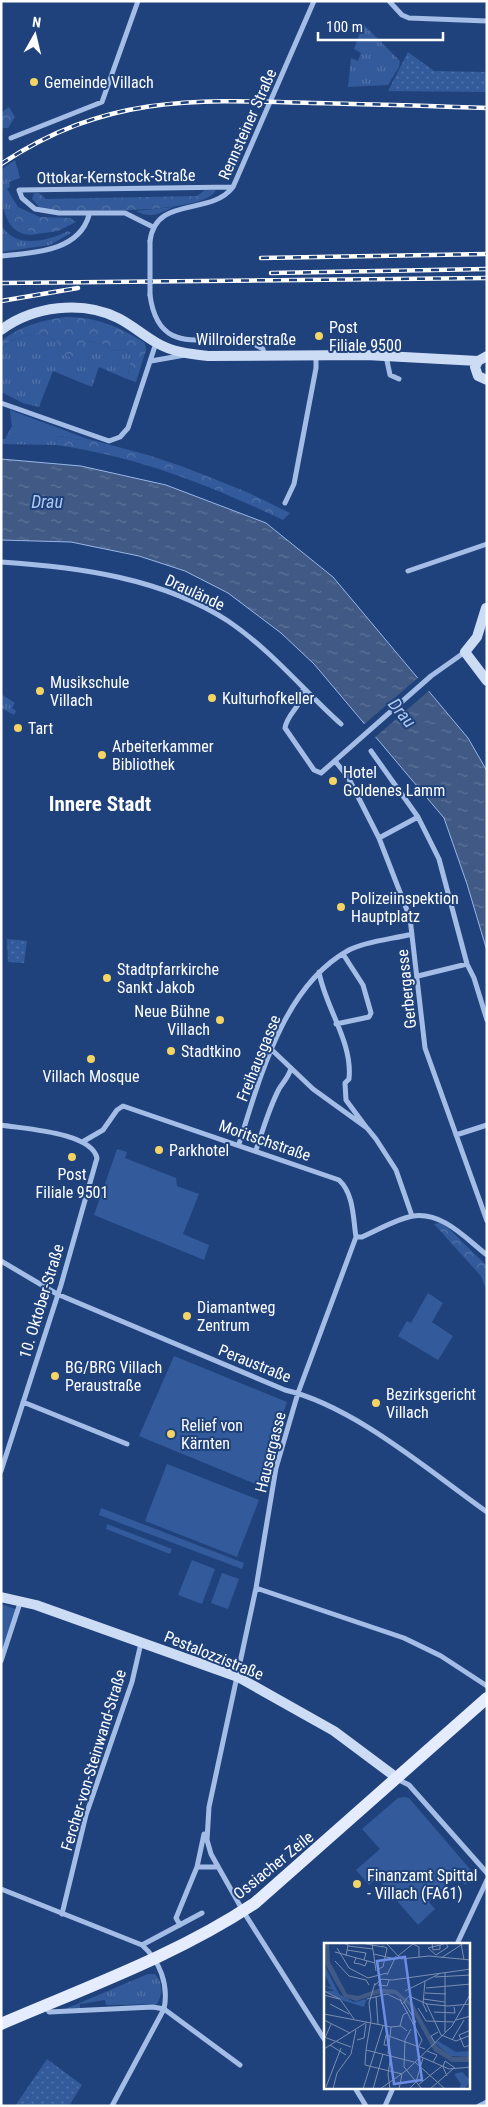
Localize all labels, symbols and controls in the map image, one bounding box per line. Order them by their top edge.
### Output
north arrow [10,10,60,60]
scale bar [318,10,443,42]
text: N [31,14,42,31]
text: 100 m [326,18,363,36]
street label: Rennsteiner Straße [214,66,280,183]
place label: Gemeinde Villach [44,73,154,92]
marker: Gemeinde Villach [28,76,40,88]
street label: Ottokar-Kernstock-Straße [36,166,196,187]
place label: Post Filiale 9500 [329,318,402,355]
street label: Willroiderstraße [196,330,296,349]
marker: Post Filiale 9500 [313,330,325,342]
water label: Drau [31,491,63,512]
street label: Draulände [162,570,228,615]
place label: Musikschule Villach [50,673,129,710]
marker: Musikschule Villach [34,685,46,697]
place label: Kulturhofkeller [222,689,315,708]
marker: Kulturhofkeller [206,692,218,704]
water label: Drau [384,694,421,732]
place label: Tart [28,719,53,738]
marker: Tart [12,722,24,734]
place label: Arbeiterkammer Bibliothek [112,737,214,774]
marker: Arbeiterkammer Bibliothek [96,749,108,761]
place label: Hotel Goldenes Lamm [343,763,445,800]
marker: Hotel Goldenes Lamm [327,775,339,787]
district label: Innere Stadt [49,792,151,816]
place label: Polizeiinspektion Hauptplatz [351,889,459,926]
marker: Polizeiinspektion Hauptplatz [335,901,347,913]
street label: Gerbergasse [393,948,420,1030]
place label: Stadtpfarrkirche Sankt Jakob [117,960,219,997]
marker: Stadtpfarrkirche Sankt Jakob [101,972,113,984]
place label: Neue Bühne Villach [134,1002,210,1039]
street label: Freihausgasse [233,1012,284,1104]
marker: Neue Bühne Villach [214,1014,226,1026]
place label: Stadtkino [181,1042,241,1061]
marker: Stadtkino [165,1045,177,1057]
marker: Villach Mosque [85,1053,97,1065]
place label: Villach Mosque [42,1067,140,1086]
street label: Moritschstraße [216,1116,313,1165]
place label: Parkhotel [169,1141,229,1160]
marker: Parkhotel [153,1144,165,1156]
marker: Post Filiale 9501 [66,1151,78,1163]
place label: Post Filiale 9501 [36,1165,108,1202]
street label: 10. Oktober-Straße [15,1242,68,1361]
place label: Diamantweg Zentrum [197,1298,275,1335]
marker: Diamantweg Zentrum [181,1310,193,1322]
street label: Peraustraße [216,1340,294,1387]
place label: BG/BRG Villach Peraustraße [65,1358,162,1395]
marker: BG/BRG Villach Peraustraße [49,1370,61,1382]
place label: Bezirksgericht Villach [386,1385,476,1422]
marker: Bezirksgericht Villach [370,1397,382,1409]
street label: Hausergasse [251,1410,290,1494]
place label: Relief von Kärnten [181,1416,243,1453]
marker: Relief von Kärnten [165,1428,177,1440]
street label: Pestalozzistraße [161,1627,266,1684]
street label: Fercher-von-Steinwand-Straße [57,1667,130,1853]
street label: Ossiacher Zeile [230,1827,317,1903]
place label: Finanzamt Spittal - Villach (FA61) [367,1866,477,1903]
marker: Finanzamt Spittal - Villach (FA61) [351,1878,363,1890]
inset map [324,1943,470,2090]

